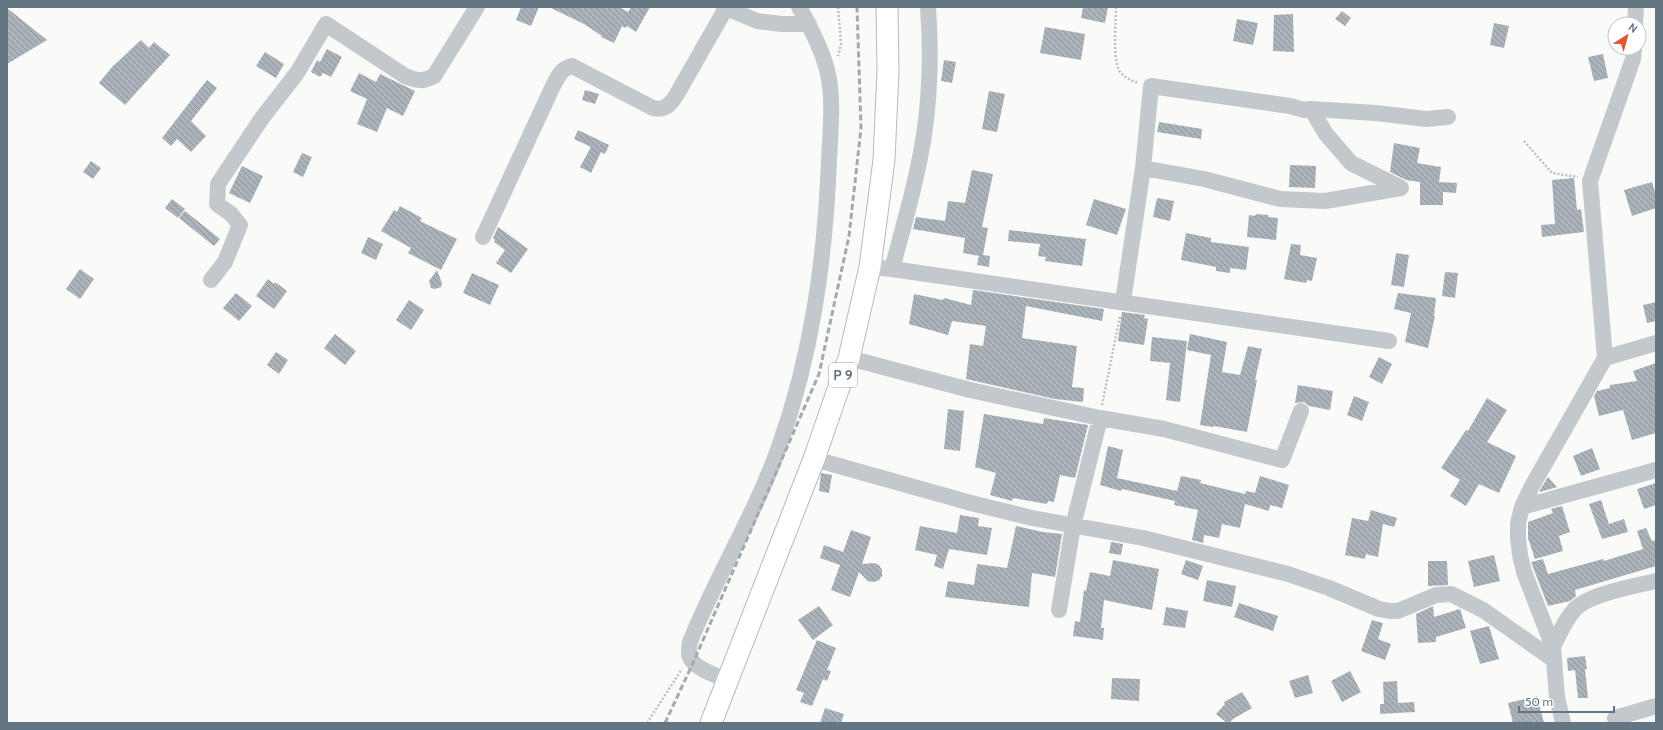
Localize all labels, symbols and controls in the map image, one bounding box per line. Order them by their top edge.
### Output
north arrow [1607,16,1647,56]
text: N [1626,20,1640,36]
road number: P 9 [829,363,857,387]
scale bar [1519,688,1614,714]
text: 50 m [1525,694,1553,709]

